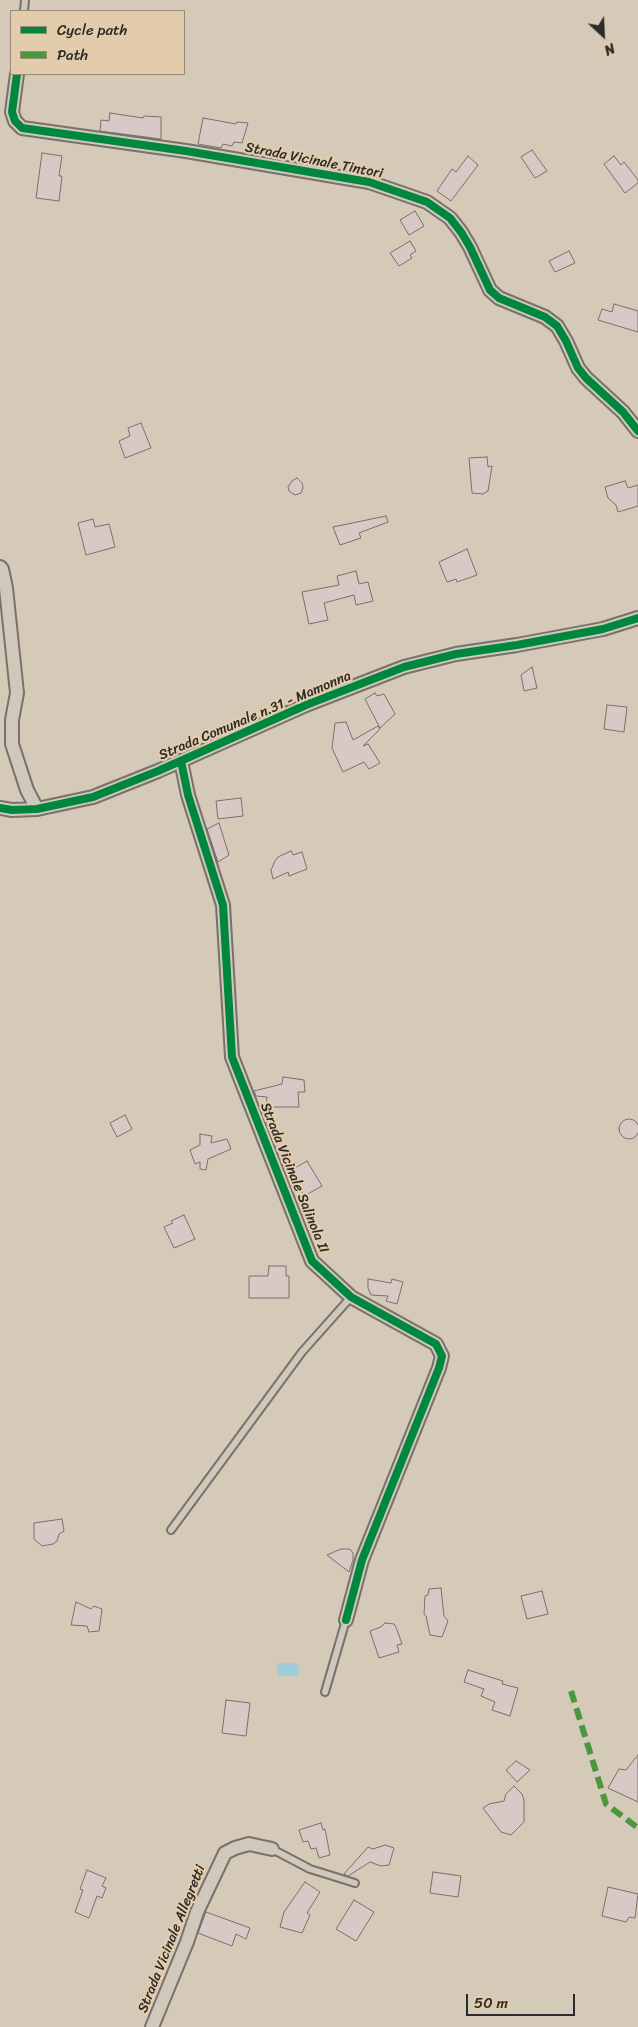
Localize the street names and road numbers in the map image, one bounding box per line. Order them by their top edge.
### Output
street label: Strada Vicinale Tintori [244,139,384,183]
street label: Strada Comunale n.31 - Mamonna [156,668,354,764]
street label: Strada Vicinale Salinola II [256,1100,332,1256]
street label: Strada Vicinale Allegretti [135,1863,209,2015]

